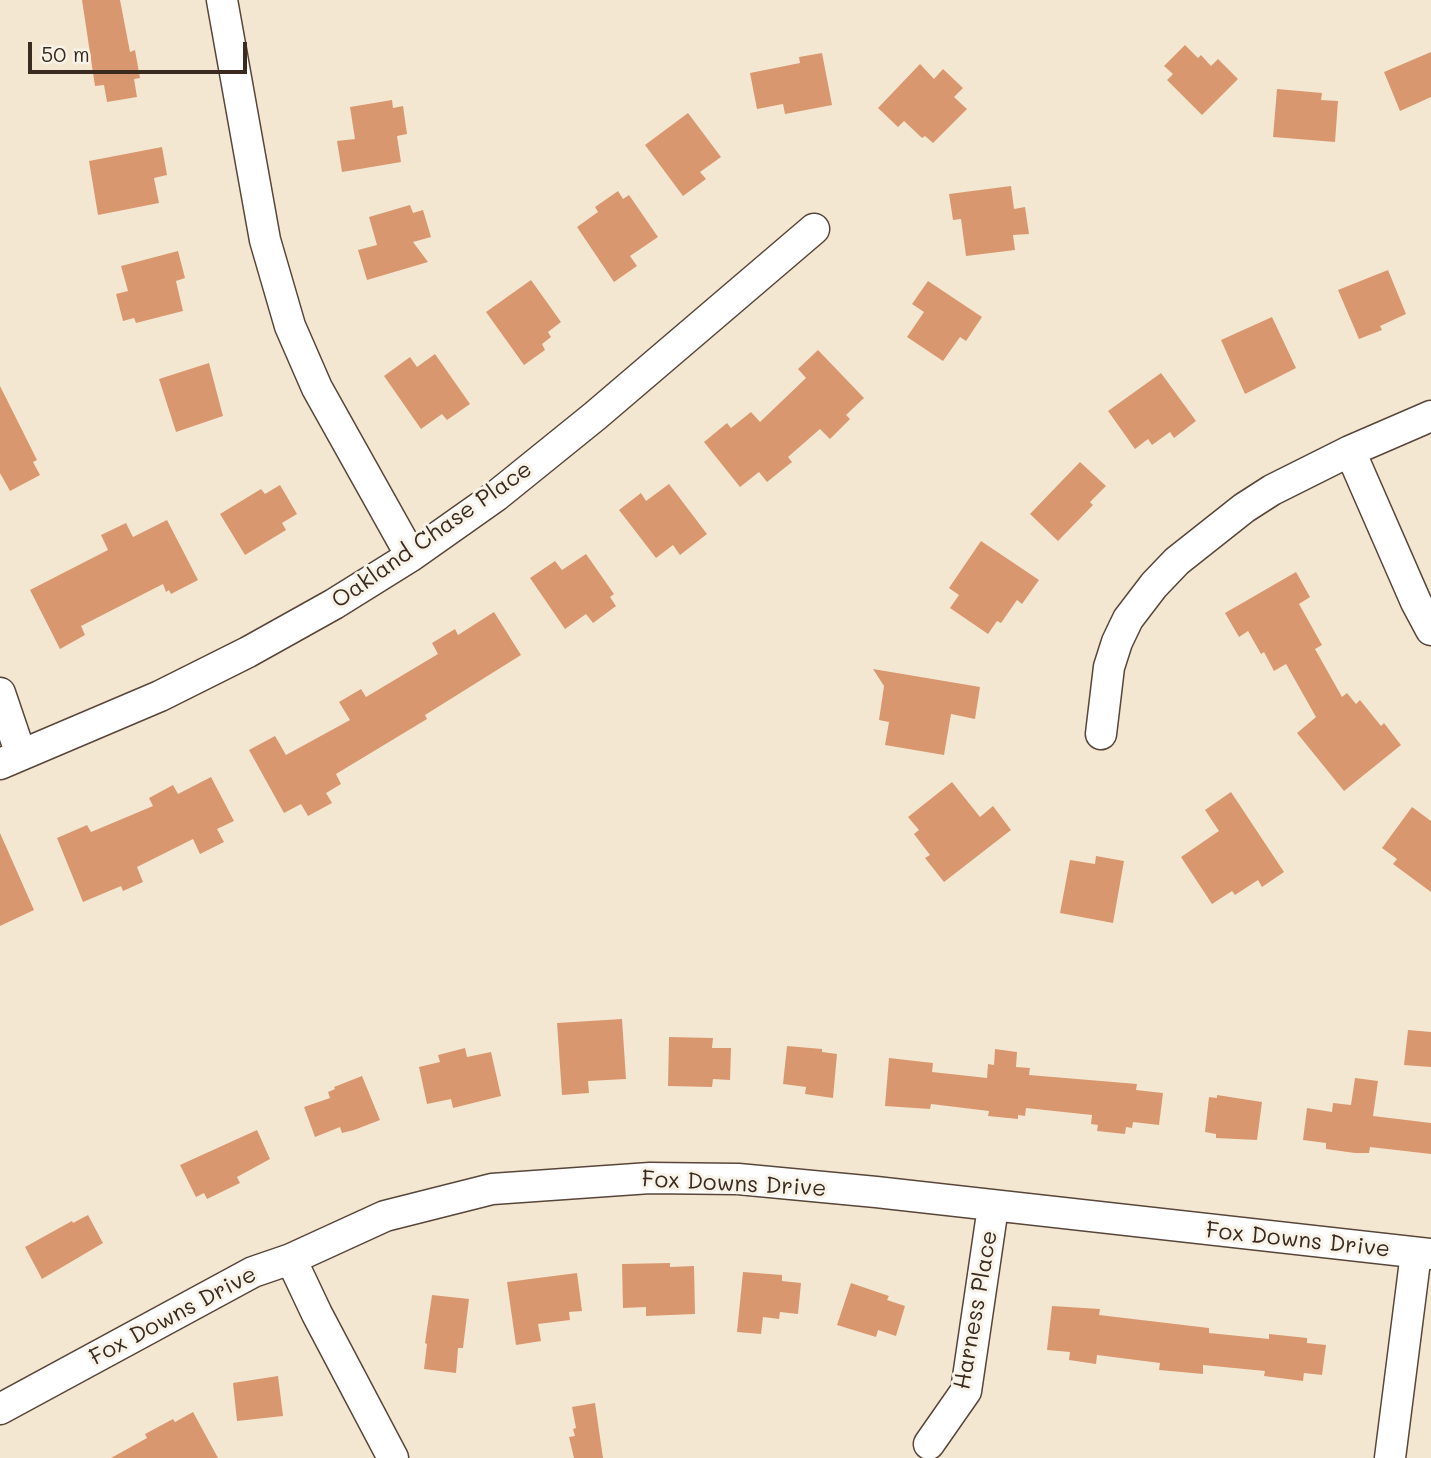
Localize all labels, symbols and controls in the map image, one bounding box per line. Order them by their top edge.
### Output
scale bar [32,28,250,72]
text: 50 m [41,40,90,67]
street label: Oakland Chase Place [327,455,537,615]
street label: Fox Downs Drive [641,1165,827,1203]
street label: Fox Downs Drive [1205,1217,1391,1263]
street label: Harness Place [948,1228,1004,1392]
street label: Fox Downs Drive [85,1260,261,1372]

